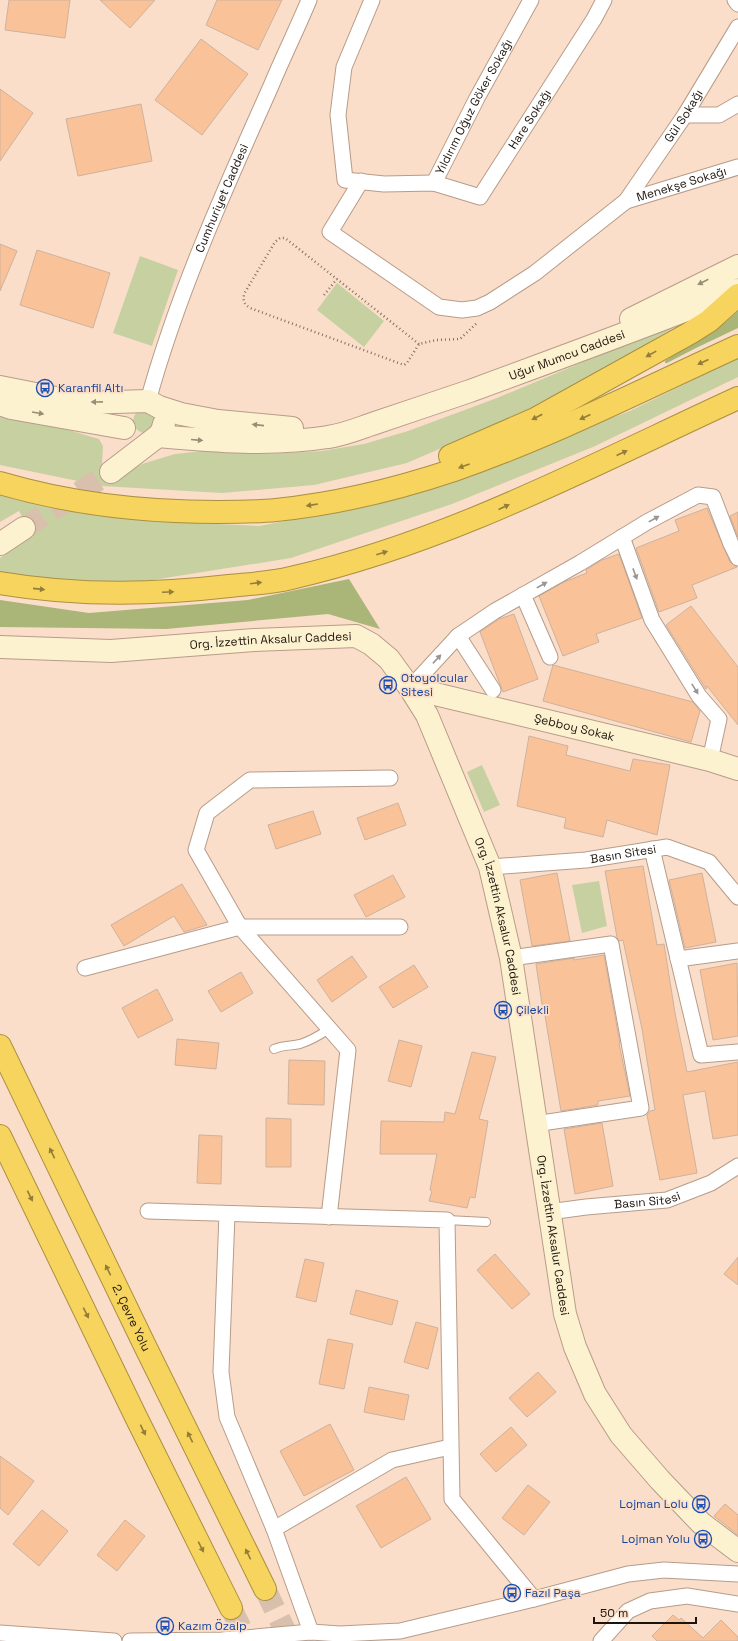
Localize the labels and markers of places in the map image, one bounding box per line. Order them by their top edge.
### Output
bus stop icon: Karanfil Altı [35,378,55,398]
place label: Karanfil Altı [58,380,123,396]
place label: Otoyolcular Sitesi [401,670,469,700]
bus stop icon: Otoyolcular Sitesi [378,675,398,695]
bus stop icon: Çilekli [493,1000,513,1020]
place label: Çilekli [516,1002,549,1018]
bus stop icon: Lojman Lolu [691,1494,711,1514]
place label: Lojman Lolu [619,1496,688,1512]
bus stop icon: Lojman Yolu [693,1529,713,1549]
place label: Lojman Yolu [622,1531,690,1547]
bus stop icon: Fazıl Paşa [502,1583,522,1603]
place label: Fazıl Paşa [525,1585,581,1601]
bus stop icon: Kazım Özalp [155,1616,175,1636]
place label: Kazım Özalp [178,1618,247,1634]

